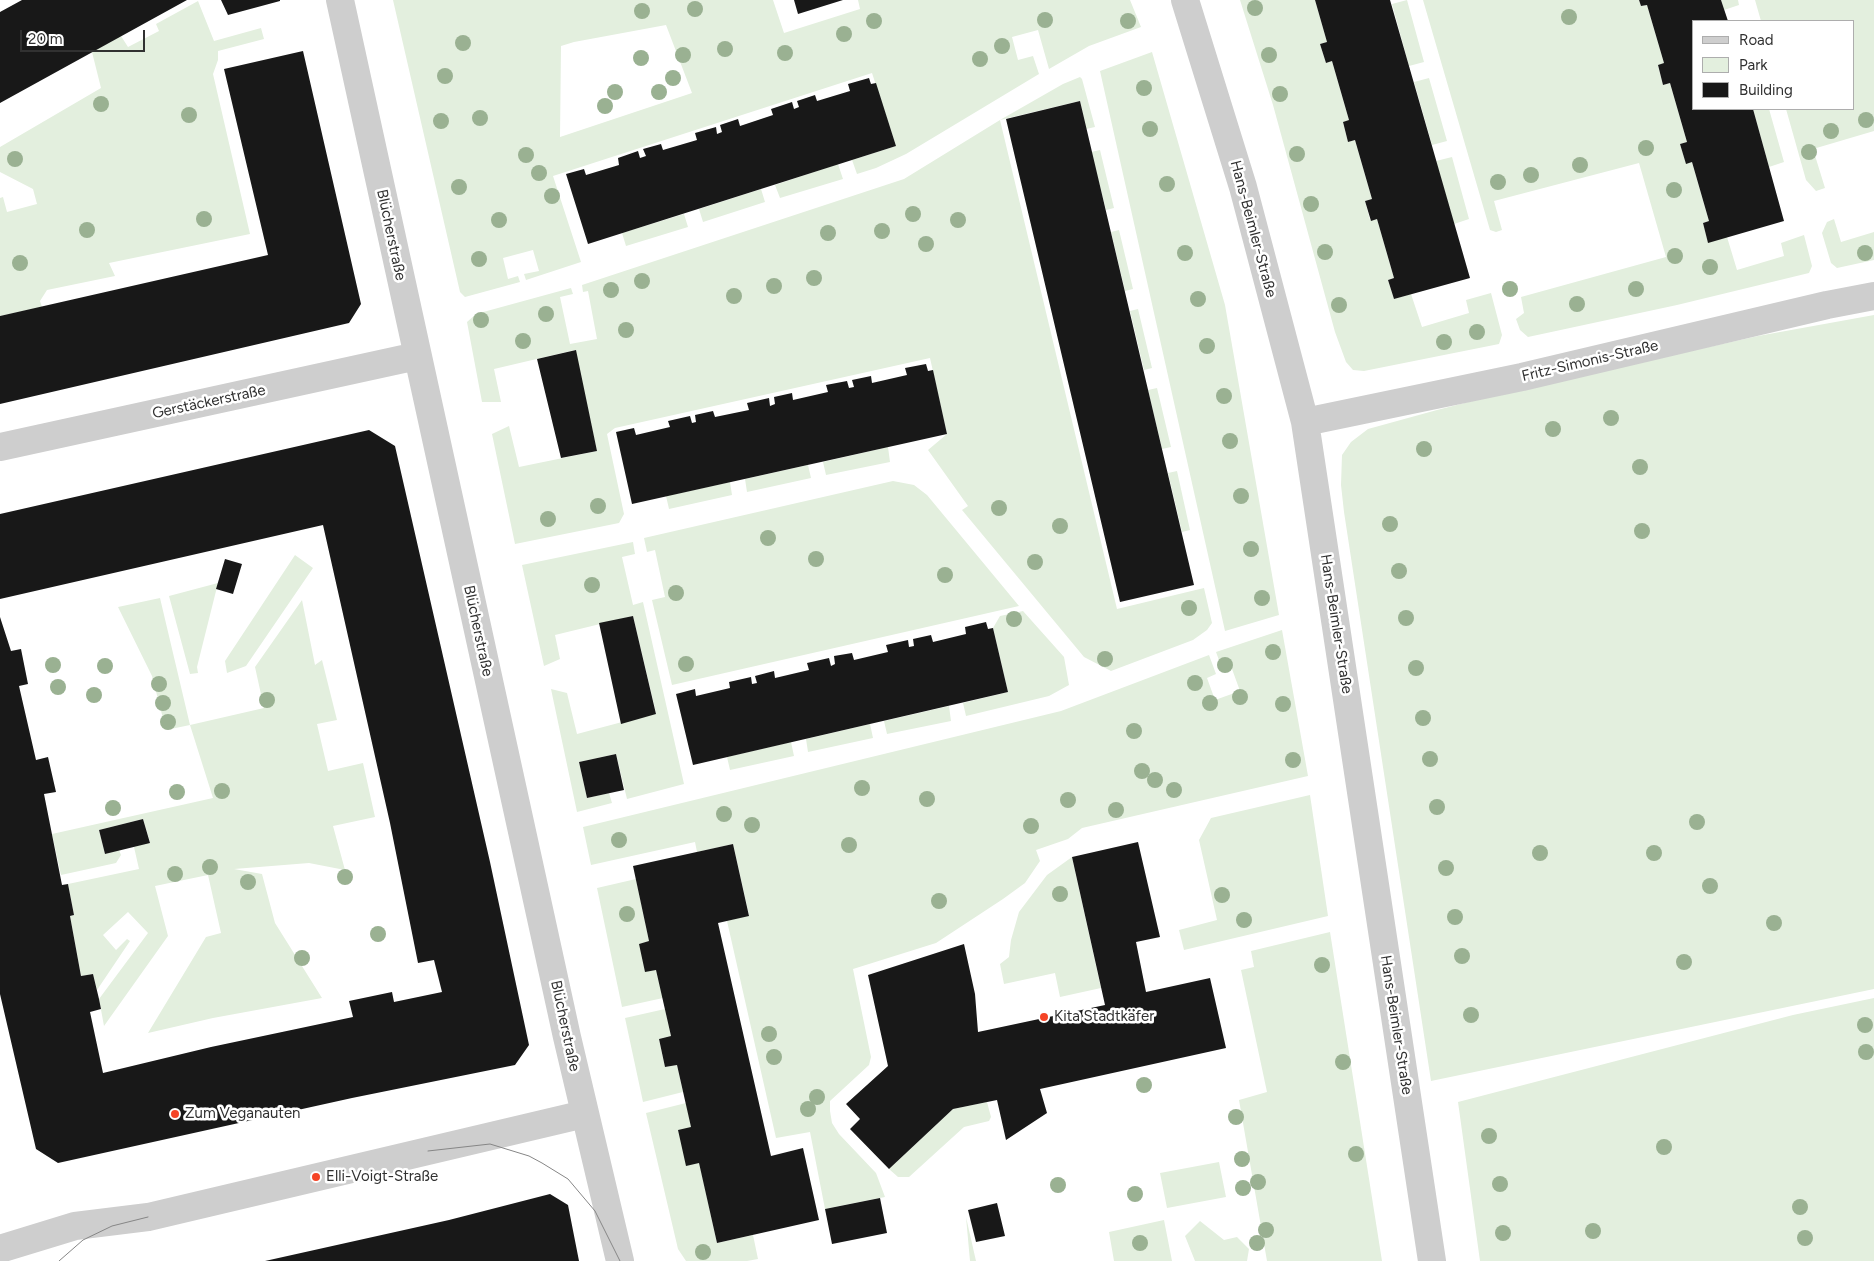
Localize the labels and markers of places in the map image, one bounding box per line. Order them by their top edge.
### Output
place label: Kita Stadtkäfer [1054,1008,1154,1026]
marker: Kita Stadtkäfer [1038,1011,1050,1023]
place label: Zum Veganauten [185,1105,300,1123]
marker: Zum Veganauten [169,1108,181,1120]
place label: Elli-Voigt-Straße [326,1168,438,1186]
marker: Elli-Voigt-Straße [310,1171,322,1183]

